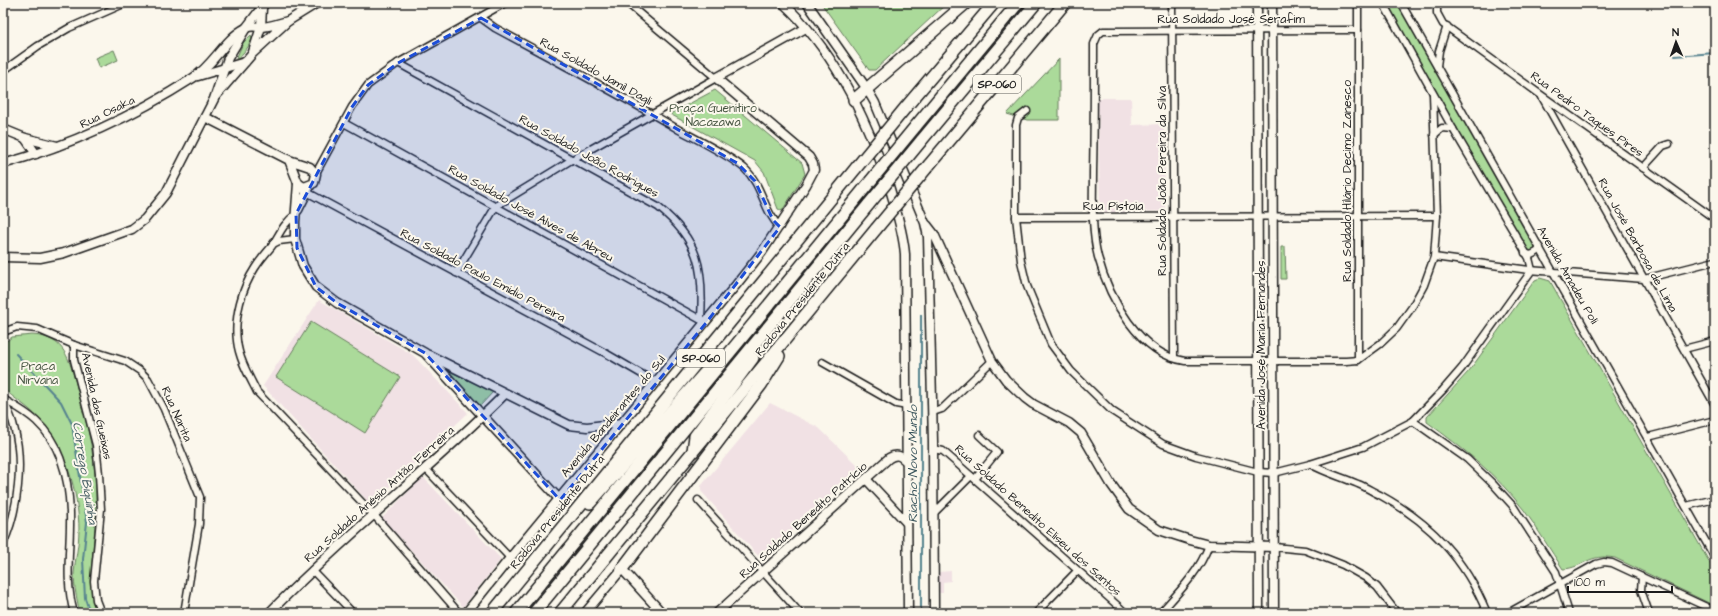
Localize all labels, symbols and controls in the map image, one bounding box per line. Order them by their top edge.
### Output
street label: Rua Soldado José Serafim [1157,11,1305,28]
north arrow [1656,22,1696,62]
text: N [1672,25,1679,40]
street label: Rua Soldado Jamil Dagli [536,33,655,110]
street label: Rua Pedro Taques Pires [1527,68,1647,161]
road number: SP-060 [973,75,1021,93]
street label: Rua Soldado Hilário Decimo Zanesco [1339,80,1356,282]
street label: Rua Soldado João Pereira da Silva [1154,86,1171,276]
street label: Rua Osaka [77,92,138,133]
park label: Praça Guenitiro Nacazawa [669,100,757,131]
street label: Rua Soldado João Rodrigues [515,111,662,203]
street label: Rua Soldado José Alves de Abreu [445,161,616,266]
street label: Rua José Barbosa de Lima [1594,175,1682,315]
street label: Rua Pistoia [1083,198,1143,215]
street label: Avenida Amadeu Poli [1533,223,1603,327]
street label: Rua Soldado Paulo Emídio Pereira [397,225,568,326]
street label: Rodovia Presidente Dutra [751,239,854,360]
street label: Avenida José Maria Fernandes [1253,260,1270,430]
road number: SP-060 [677,349,725,367]
street label: Avenida das Gueixas [77,351,116,461]
street label: Avenida Bandeirantes do Sul [557,352,670,481]
park label: Praça Nirvana [18,358,58,389]
street label: Rua Narita [157,384,196,444]
water label: Riacho Novo Mundo [904,404,922,523]
water label: Córrego Biquinha [67,421,102,527]
street label: Rua Soldado Anésio Antão Ferreira [301,422,458,567]
street label: Rua Soldado Benedito Eliseu dos Santos [951,441,1125,600]
street label: Rodovia Presidente Dutra [506,452,609,573]
street label: Rua Soldado Benedito Patrício [736,458,871,583]
scale bar [1568,568,1672,594]
text: 100 m [1574,574,1605,591]

